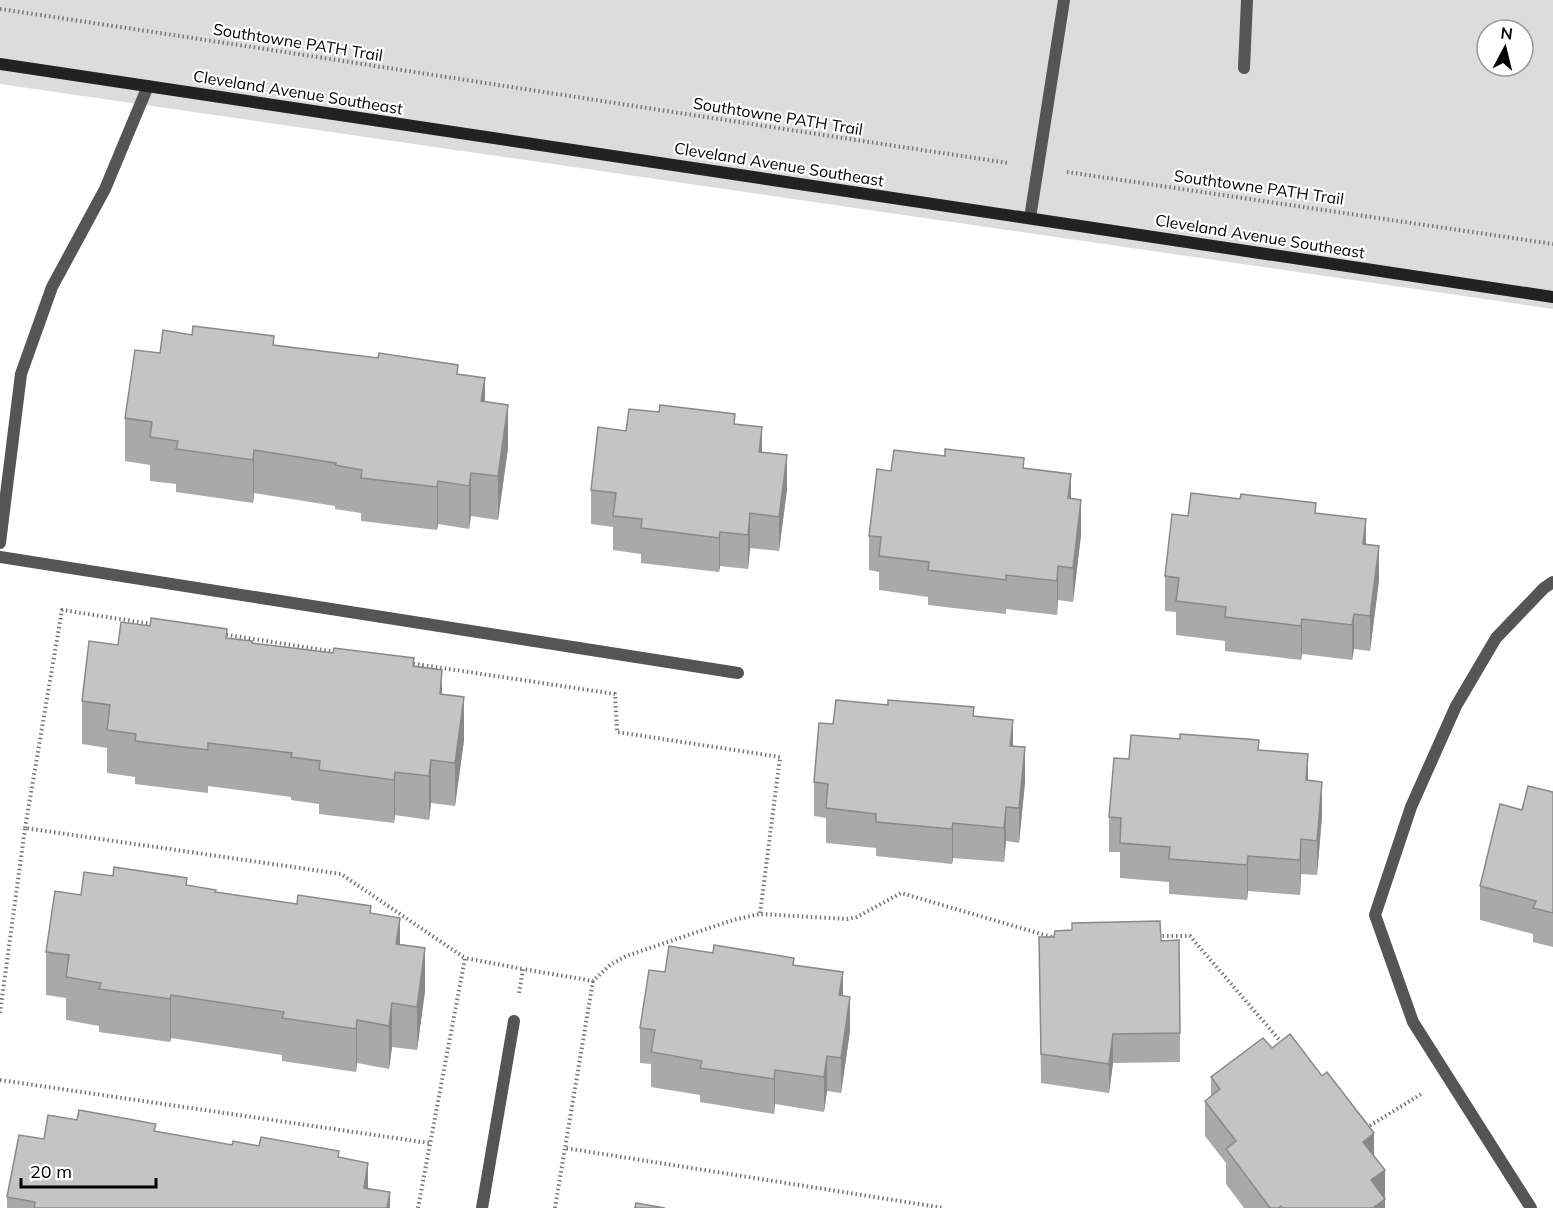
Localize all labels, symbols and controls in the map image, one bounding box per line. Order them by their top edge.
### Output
north arrow [1475,18,1535,78]
street label: Southtowne PATH Trail [212,19,384,65]
text: N [1500,22,1514,44]
street label: Cleveland Avenue Southeast [192,66,405,119]
street label: Southtowne PATH Trail [692,93,864,139]
street label: Cleveland Avenue Southeast [673,138,886,191]
street label: Southtowne PATH Trail [1173,165,1345,209]
street label: Cleveland Avenue Southeast [1154,210,1367,263]
scale bar [21,1151,156,1189]
text: 20 m [30,1160,72,1183]

